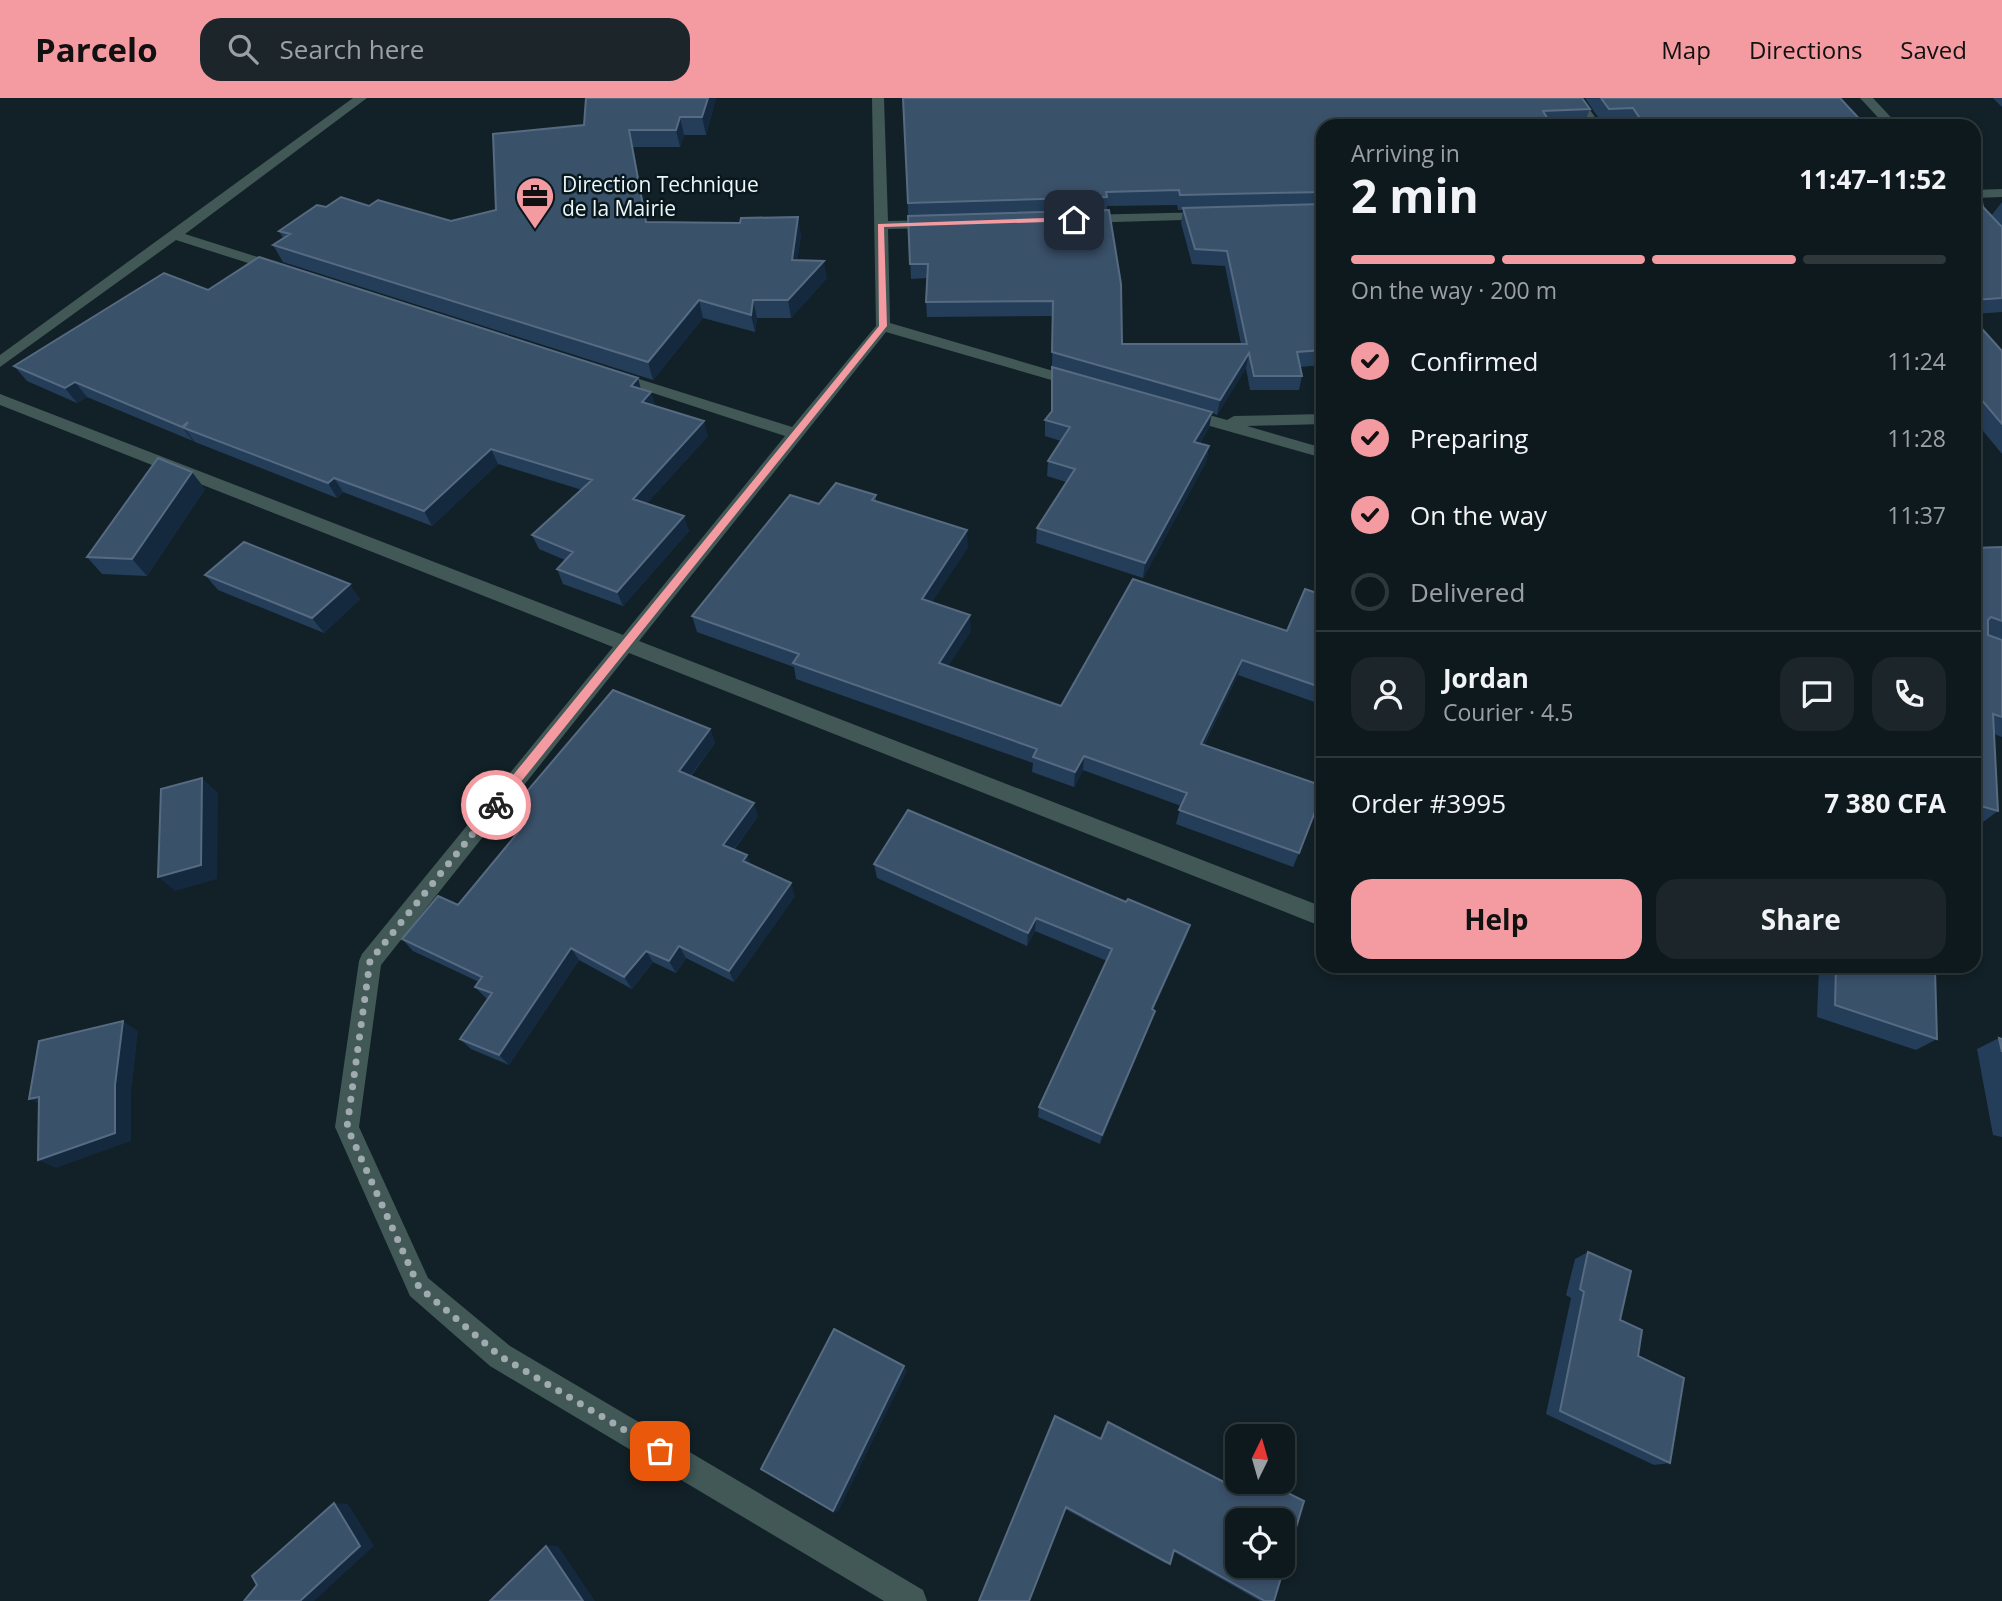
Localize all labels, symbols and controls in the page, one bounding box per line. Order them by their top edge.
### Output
search box [200,18,690,81]
text: Parcelo [35,27,158,72]
icon: search [224,30,262,68]
text: Search here [280,31,424,67]
text: Map [1661,33,1711,66]
text: Directions [1749,33,1862,66]
text: Saved [1900,33,1967,66]
text: Arriving in [1351,137,1460,169]
text: 11:47–11:52 [1799,161,1946,197]
text: 2 min [1351,164,1479,226]
place label: Direction Technique de la Mairie [562,170,759,222]
office icon: Direction Technique de la Mairie [514,175,556,230]
pin [1044,190,1104,250]
icon: home [1055,201,1093,239]
text: On the way · 200 m [1351,274,1557,306]
icon: check [1351,342,1389,380]
text: Confirmed [1410,343,1538,379]
text: 11:24 [1887,345,1946,377]
icon: check [1351,419,1389,457]
text: Preparing [1410,420,1528,456]
text: 11:28 [1887,422,1946,454]
icon: check [1351,496,1389,534]
text: On the way [1410,497,1547,533]
text: 11:37 [1887,499,1946,531]
text: Delivered [1410,574,1525,610]
button: person [1351,657,1425,731]
button: chat [1780,657,1854,731]
button: phone [1872,657,1946,731]
text: Jordan [1443,660,1529,696]
text: Courier · 4.5 [1443,696,1573,728]
courier [461,770,531,840]
text: Order #3995 [1351,785,1506,821]
text: 7 380 CFA [1824,785,1946,821]
icon: bike [477,786,515,824]
button: Help [1351,879,1642,959]
button: Share [1656,879,1946,959]
pin [630,1421,690,1481]
north arrow [1225,1424,1295,1494]
map controls [1225,1424,1295,1578]
icon: bag [641,1432,679,1470]
button: locate [1225,1508,1295,1578]

